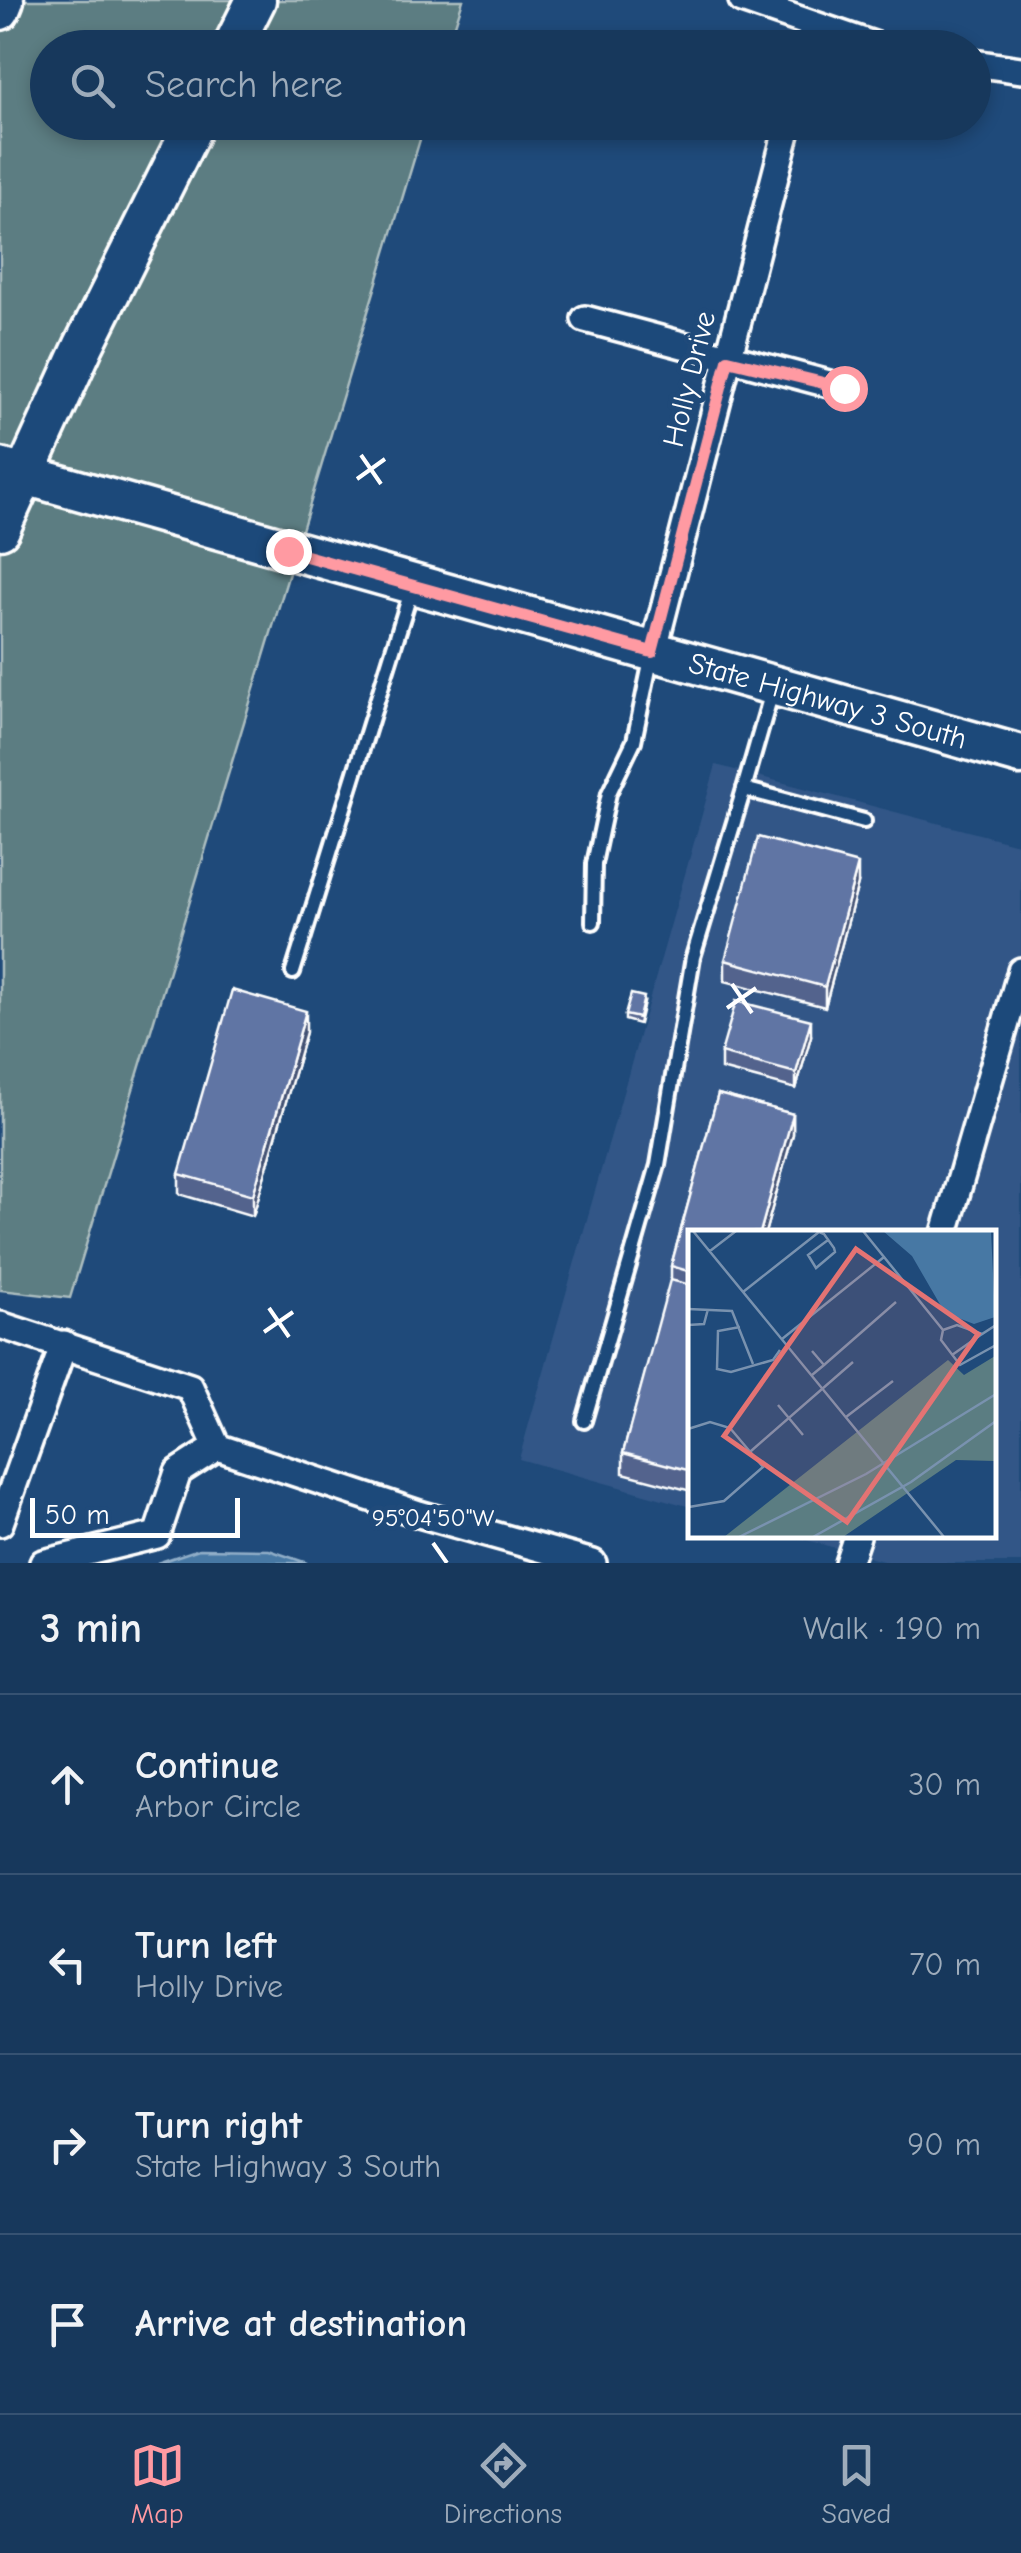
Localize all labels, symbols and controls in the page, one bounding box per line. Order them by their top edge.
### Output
search box [30,30,991,140]
icon: search [65,58,120,113]
text: Search here [145,63,343,107]
street label: Holly Drive [656,308,723,451]
route start [822,366,868,412]
route end [266,529,312,575]
street label: State Highway 3 South [685,646,971,757]
inset map [688,1230,996,1538]
scale bar [30,1493,240,1538]
text: 50 m [45,1499,110,1531]
text: 95°04'50"W [372,1503,495,1532]
text: 3 min [40,1604,142,1653]
text: Walk · 190 m [803,1610,981,1647]
text: Continue [135,1744,279,1788]
icon: ahead [40,1757,95,1812]
text: 30 m [908,1766,981,1803]
text: Arbor Circle [135,1788,301,1825]
text: Turn left [135,1924,276,1968]
icon: left [40,1937,95,1992]
text: 70 m [909,1946,981,1983]
text: Holly Drive [135,1968,283,2005]
text: Turn right [135,2104,302,2148]
icon: right [40,2117,95,2172]
text: 90 m [907,2126,981,2163]
text: State Highway 3 South [135,2148,441,2185]
icon: arrive [40,2297,95,2352]
text: Arrive at destination [135,2302,467,2346]
tab: Map [130,2438,185,2530]
tab: Directions [444,2438,562,2530]
tab: Saved [821,2438,891,2530]

